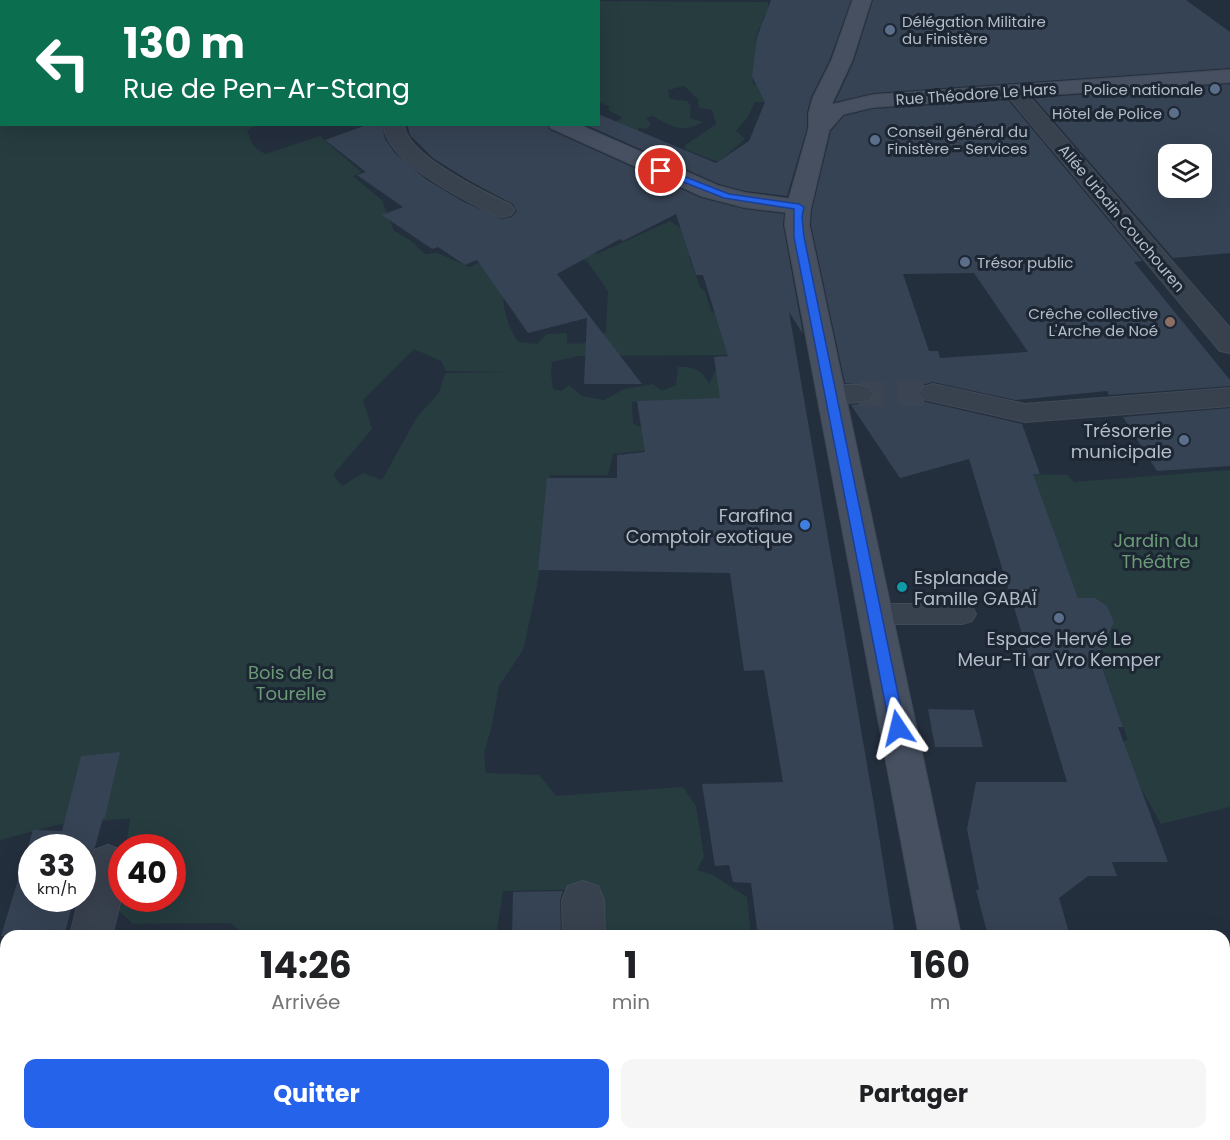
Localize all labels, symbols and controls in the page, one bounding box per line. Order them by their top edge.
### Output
place label: Délégation Militaire du Finistère [902,11,1046,49]
text: 130 m [123,14,245,73]
marker: Délégation Militaire du Finistère [883,23,897,37]
icon: left [24,24,102,102]
text: Rue de Pen-Ar-Stang [123,70,410,107]
street label: Rue Théodore Le Hars [895,78,1057,110]
place label: Police nationale [1084,79,1203,100]
marker: Police nationale [1208,82,1222,96]
place label: Hôtel de Police [1052,103,1162,124]
marker: Hôtel de Police [1167,106,1181,120]
place label: Conseil général du Finistère - Services [887,121,1028,159]
marker: Conseil général du Finistère - Services [868,133,882,147]
street label: Allée Urbain Couchouren [1054,140,1190,296]
map controls [1158,144,1212,198]
button: layers [1158,144,1212,198]
pin [635,145,686,196]
icon: arrive [644,154,677,187]
place label: Trésor public [977,252,1073,273]
marker: Trésor public [958,255,972,269]
place label: Crêche collective L'Arche de Noé [1028,303,1158,341]
marker: Crêche collective L'Arche de Noé [1163,315,1177,329]
place label: Trésorerie municipale [1071,418,1172,464]
marker: Trésorerie municipale [1177,433,1191,447]
place label: Farafina Comptoir exotique [626,503,793,549]
marker: Farafina Comptoir exotique [798,518,812,532]
park label: Jardin du Théâtre [1113,528,1199,574]
place label: Esplanade Famille GABAÏ [914,565,1037,611]
marker: Esplanade Famille GABAÏ [895,580,909,594]
marker: Espace Hervé Le Meur-Ti ar Vro Kemper [1052,611,1066,625]
place label: Espace Hervé Le Meur-Ti ar Vro Kemper [957,626,1161,672]
park label: Bois de la Tourelle [248,660,334,706]
position arrow [866,696,930,760]
speed limit sign: 40 [108,834,186,912]
text: 33 [39,844,75,887]
text: km/h [37,878,77,899]
text: 14:26 [260,940,352,991]
text: 1 [624,940,638,991]
text: 160 [910,940,970,991]
text: Arrivée [271,988,341,1016]
text: min [612,988,650,1016]
text: m [930,988,950,1016]
button: Quitter [24,1059,609,1128]
button: Partager [621,1059,1206,1128]

